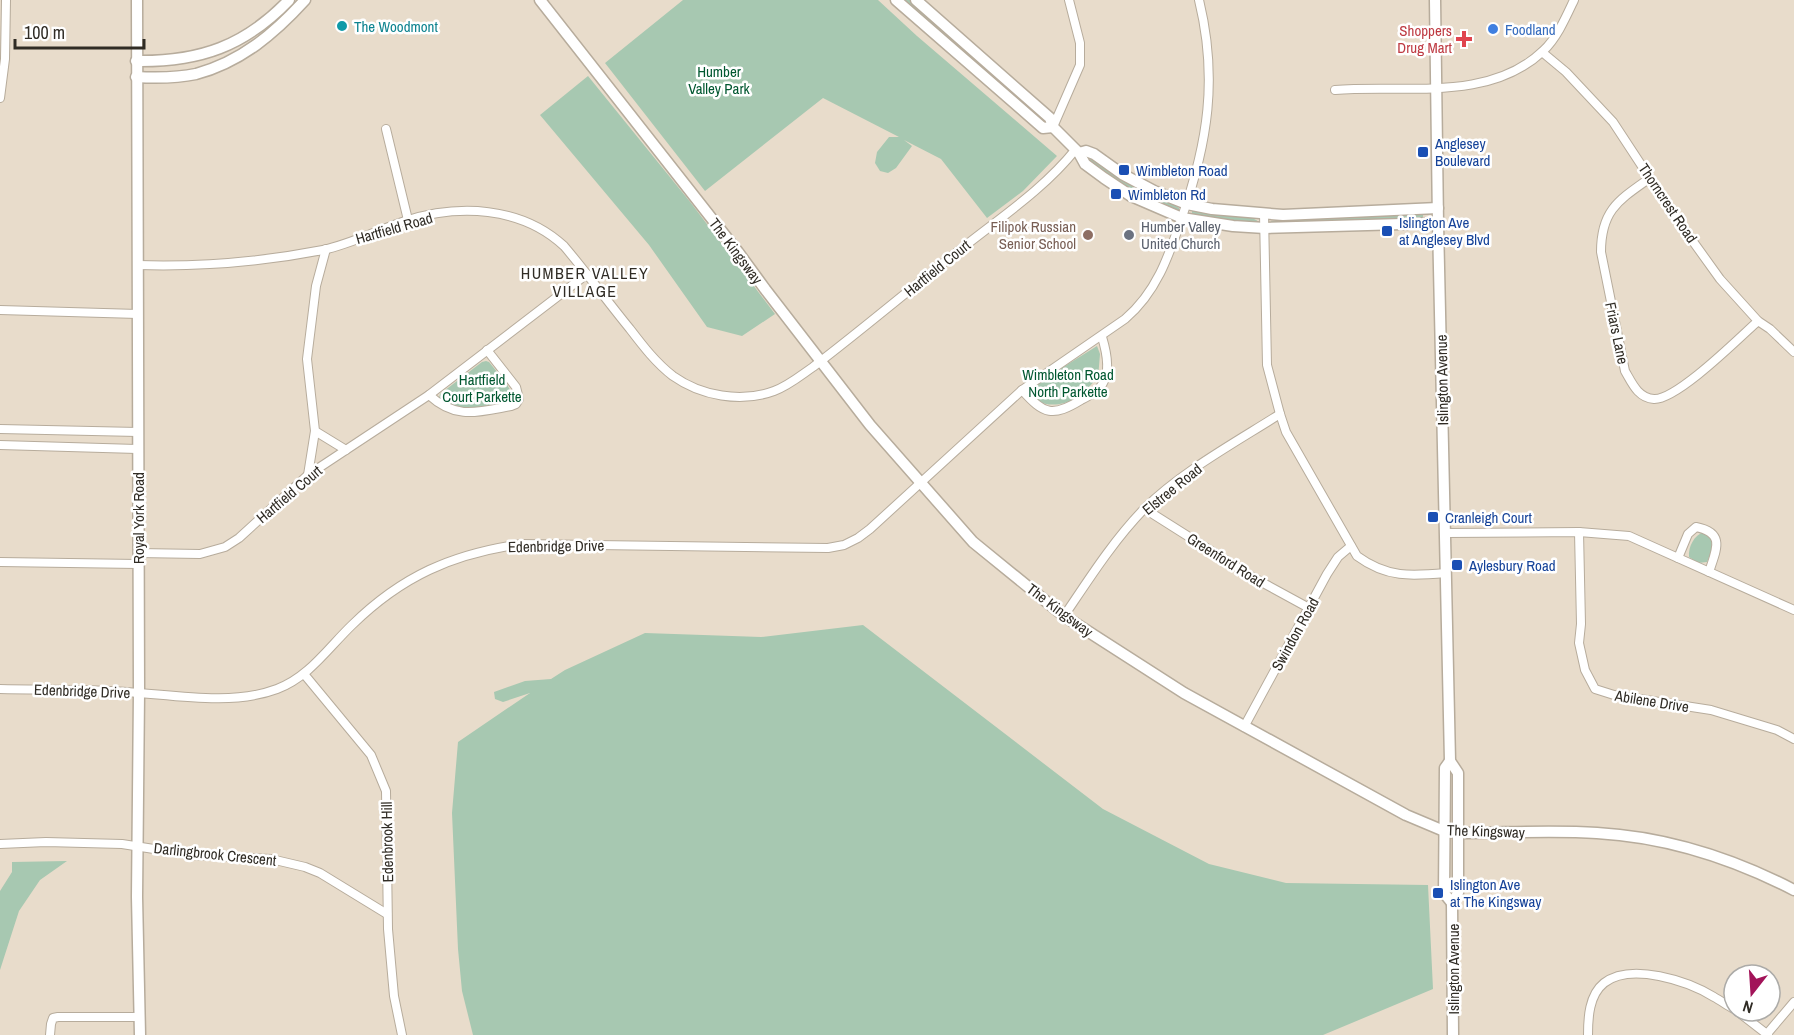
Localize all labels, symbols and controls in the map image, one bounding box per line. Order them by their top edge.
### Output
scale bar [15,12,144,50]
place label: The Woodmont [354,16,438,37]
marker: The Woodmont [335,19,349,33]
place label: Foodland [1505,19,1556,40]
text: 100 m [24,20,65,45]
place label: Shoppers Drug Mart [1397,20,1453,58]
marker: Foodland [1486,22,1500,36]
marker: Shoppers Drug Mart [1457,32,1471,46]
park label: Humber Valley Park [688,61,750,99]
place label: Anglesey Boulevard [1434,133,1490,171]
marker: Anglesey Boulevard [1416,145,1430,159]
street label: Thorncrest Road [1634,159,1702,247]
place label: Wimbleton Road [1136,160,1228,181]
marker: Wimbleton Road [1117,163,1131,177]
place label: Wimbleton Rd [1128,184,1206,205]
marker: Wimbleton Rd [1109,187,1123,201]
street label: Hartfield Road [353,207,435,249]
place label: Islington Ave at Anglesey Blvd [1399,212,1490,250]
street label: The Kingsway [704,214,768,289]
place label: Filipok Russian Senior School [991,216,1076,254]
place label: Humber Valley United Church [1141,216,1222,254]
marker: Islington Ave at Anglesey Blvd [1380,224,1394,238]
marker: Filipok Russian Senior School [1081,228,1095,242]
marker: Humber Valley United Church [1122,228,1136,242]
street label: Hartfield Court [899,234,975,301]
district label: HUMBER VALLEY VILLAGE [521,262,649,302]
street label: Friars Lane [1600,300,1634,366]
street label: Islington Avenue [1431,334,1453,426]
park label: Wimbleton Road North Parkette [1022,364,1114,402]
park label: Hartfield Court Parkette [442,369,522,407]
street label: Elstree Road [1138,458,1206,520]
street label: Hartfield Court [252,460,327,528]
street label: Royal York Road [128,472,149,564]
place label: Cranleigh Court [1445,507,1532,528]
marker: Cranleigh Court [1426,510,1440,524]
street label: Greenford Road [1183,528,1269,592]
street label: Edenbridge Drive [508,535,605,557]
place label: Aylesbury Road [1468,555,1556,576]
marker: Aylesbury Road [1450,558,1464,572]
street label: The Kingsway [1023,578,1098,642]
street label: Swindon Road [1266,594,1324,674]
street label: Edenbridge Drive [33,679,131,703]
street label: Abilene Drive [1613,685,1691,717]
street label: Edenbrook Hill [376,801,398,883]
street label: The Kingsway [1447,819,1526,843]
street label: Darlingbrook Crescent [153,837,278,871]
place label: Islington Ave at The Kingsway [1450,874,1542,912]
marker: Islington Ave at The Kingsway [1431,886,1445,900]
street label: Islington Avenue [1443,923,1464,1014]
north arrow [1722,963,1782,1023]
text: N [1740,995,1755,1019]

